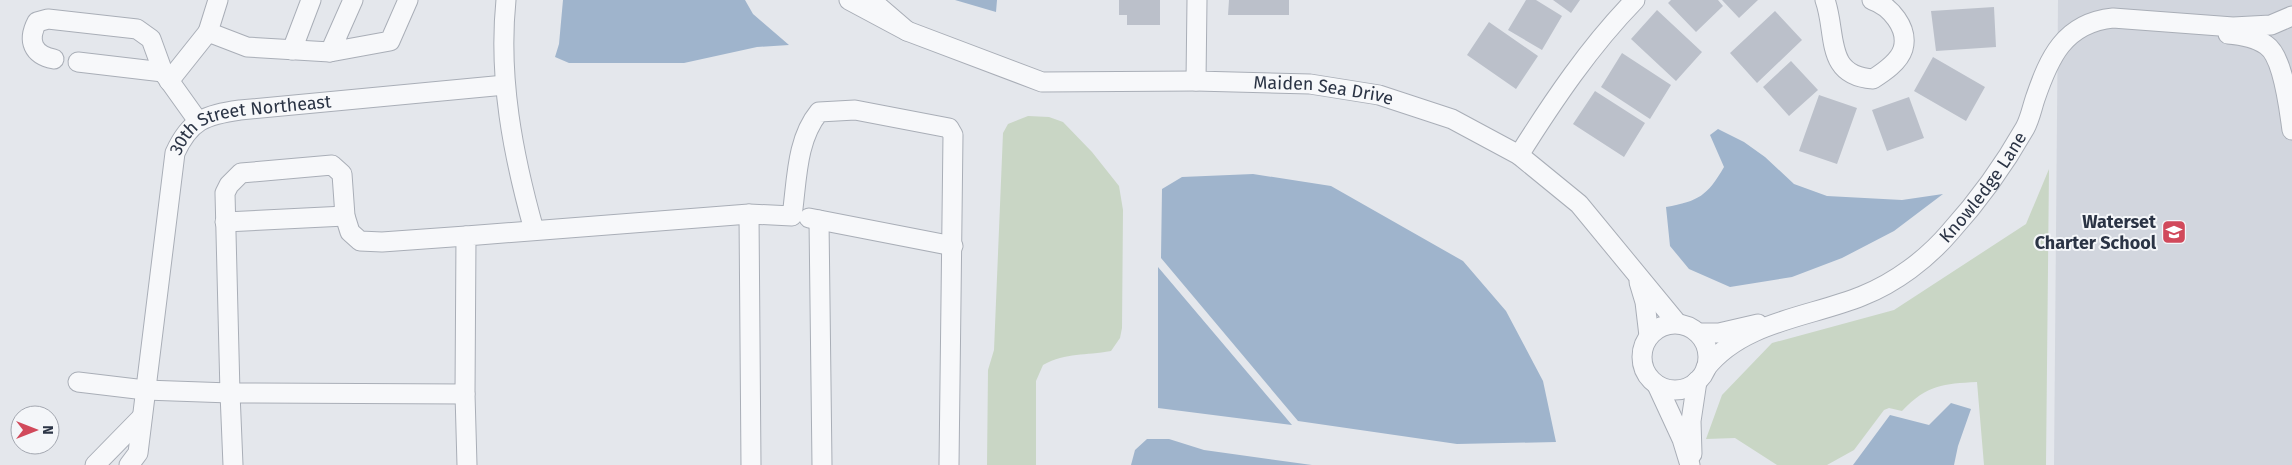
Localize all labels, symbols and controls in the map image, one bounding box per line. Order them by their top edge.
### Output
street label: Maiden Sea Drive [1253,72,1396,110]
street label: 30th Street Northeast [165,90,333,158]
street label: Knowledge Lane [1935,128,2031,247]
place label: Waterset Charter School [2035,211,2157,254]
school or university icon: Waterset Charter School [2161,219,2187,245]
north arrow [10,405,60,455]
text: N [39,425,56,435]

